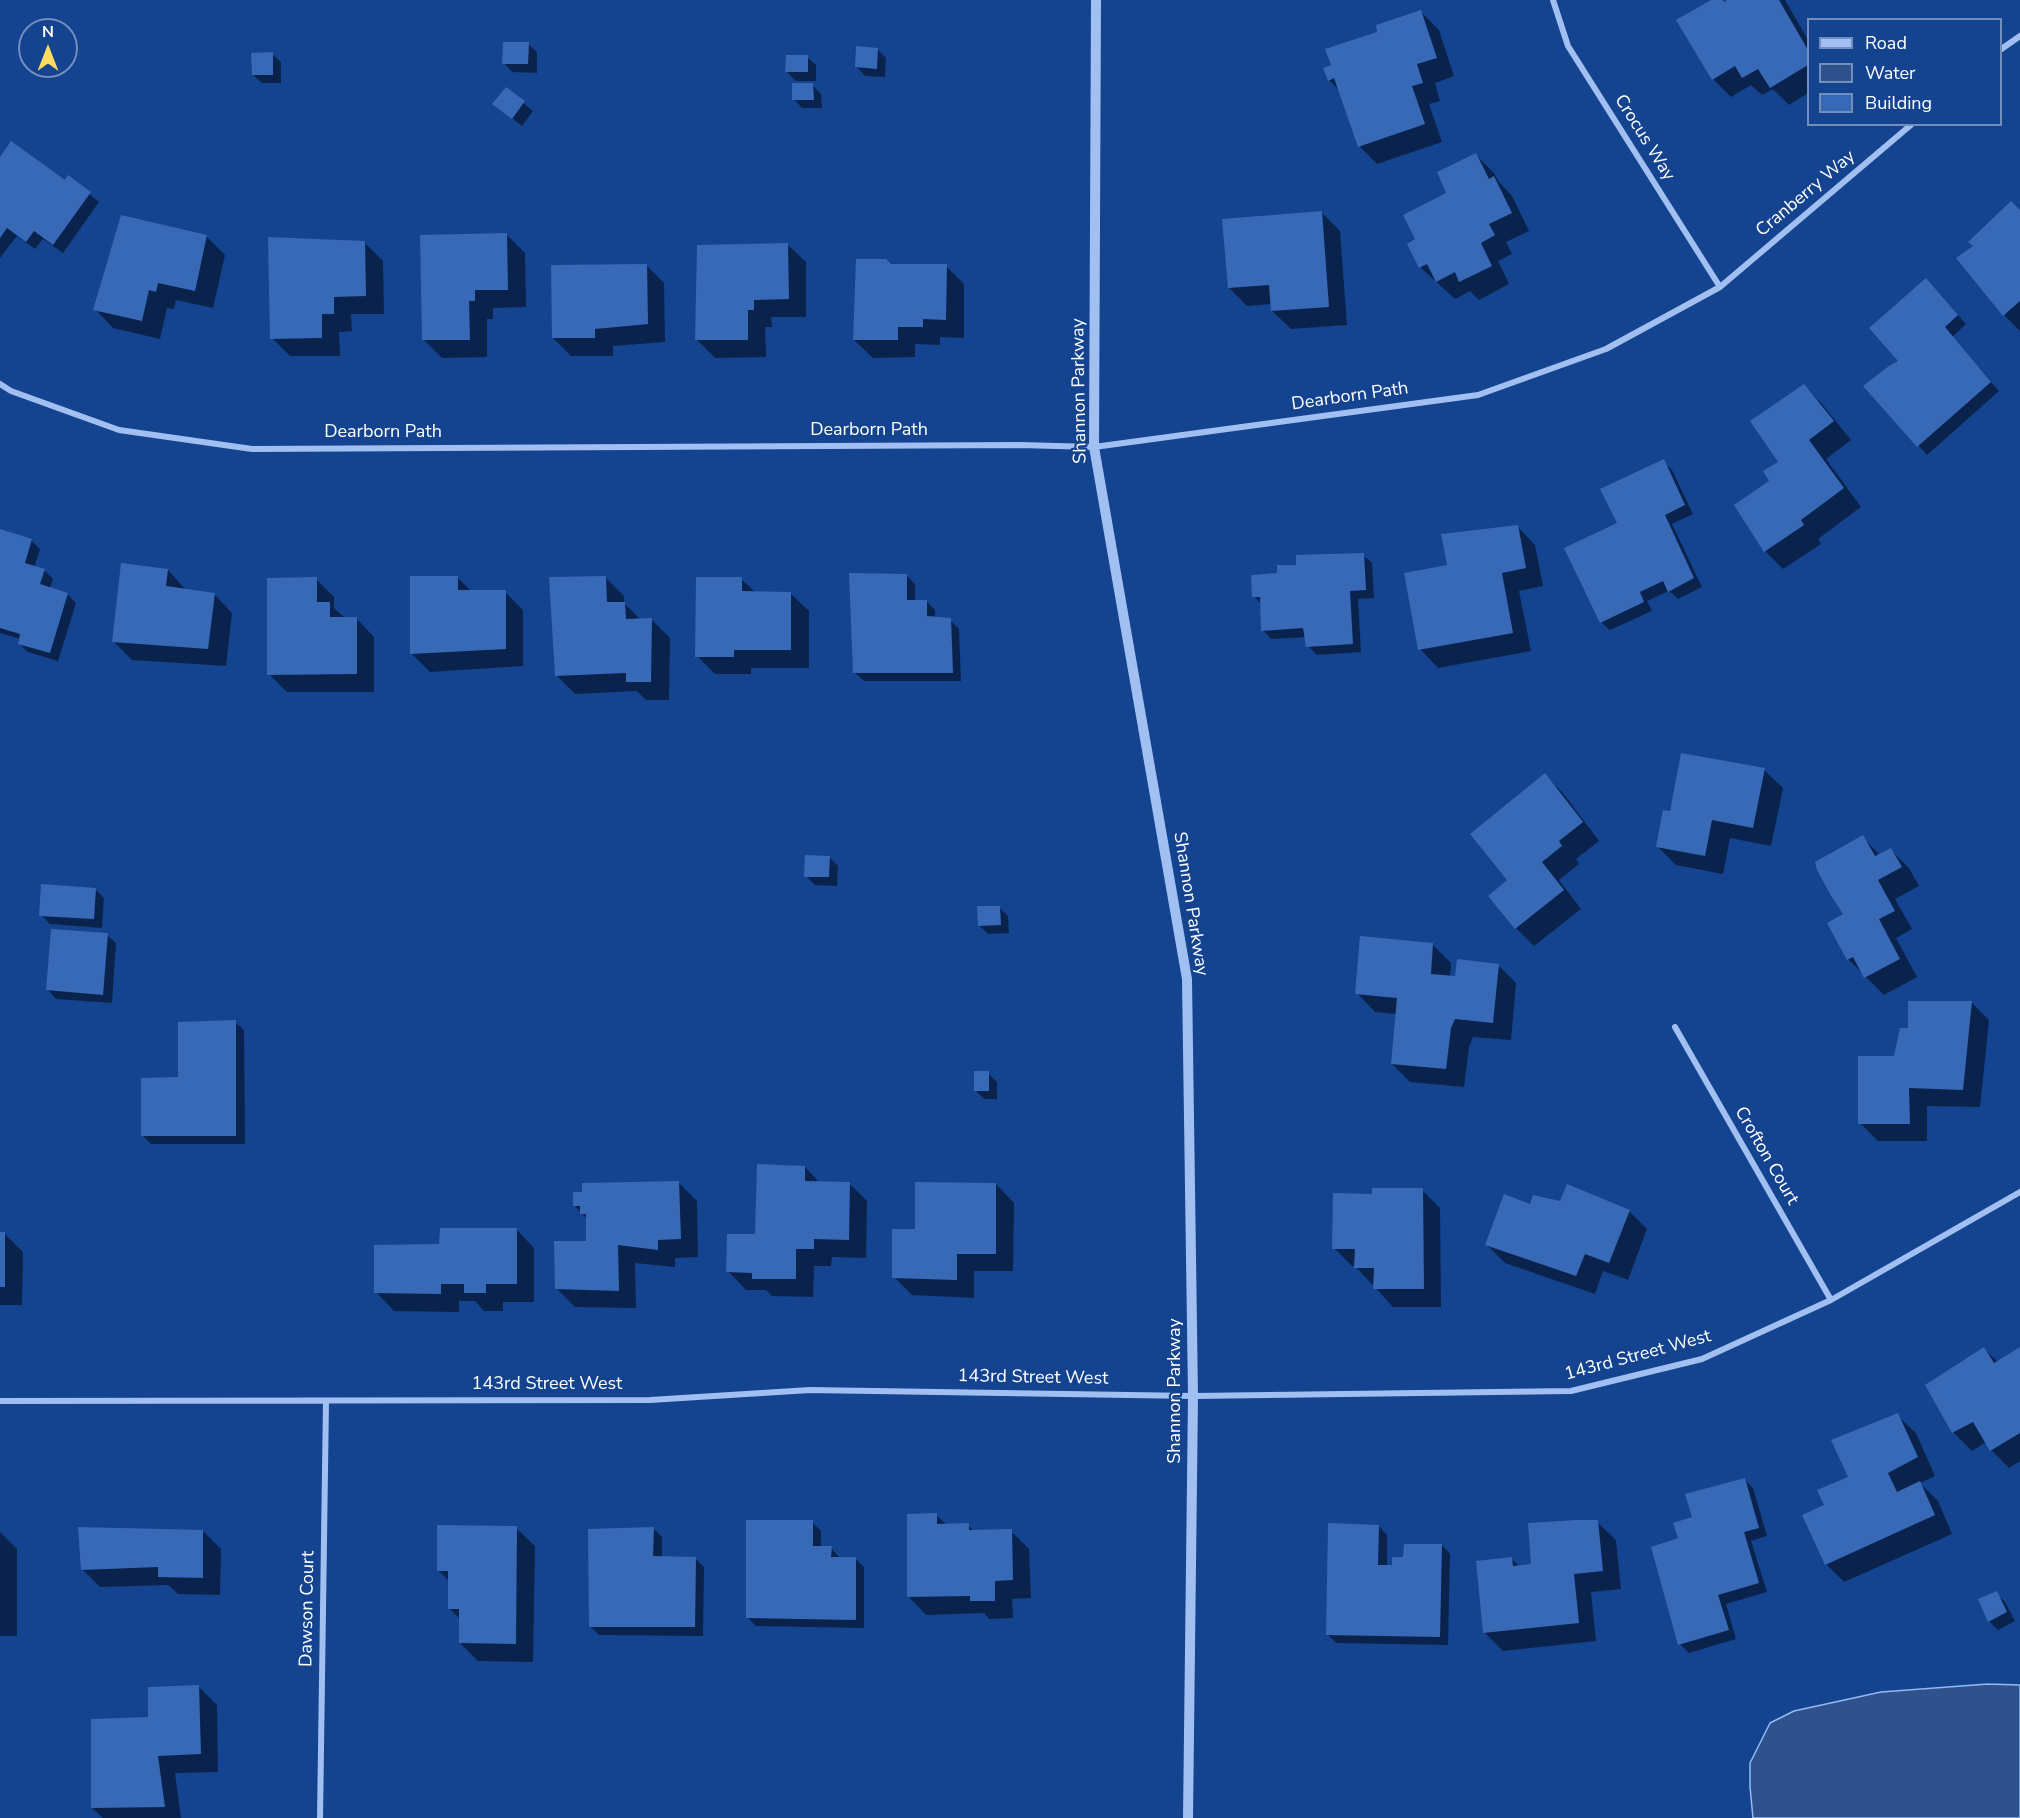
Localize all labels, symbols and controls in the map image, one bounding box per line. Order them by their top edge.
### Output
north arrow [18,18,78,78]
legend [1807,18,2002,126]
text: N [42,21,54,43]
text: Road [1865,31,1907,55]
text: Water [1865,61,1916,85]
street label: Crocus Way [1609,91,1679,185]
text: Building [1865,91,1932,115]
street label: Cranberry Way [1752,146,1860,242]
street label: Shannon Parkway [1068,318,1092,464]
street label: Dearborn Path [1290,378,1410,416]
street label: Dearborn Path [810,420,928,442]
street label: Dearborn Path [324,422,442,444]
street label: Shannon Parkway [1168,830,1212,978]
street label: Crofton Court [1729,1103,1803,1209]
street label: Shannon Parkway [1165,1318,1187,1464]
street label: 143rd Street West [1562,1326,1714,1386]
street label: 143rd Street West [957,1366,1109,1390]
street label: 143rd Street West [472,1374,622,1396]
street label: Dawson Court [296,1551,320,1667]

